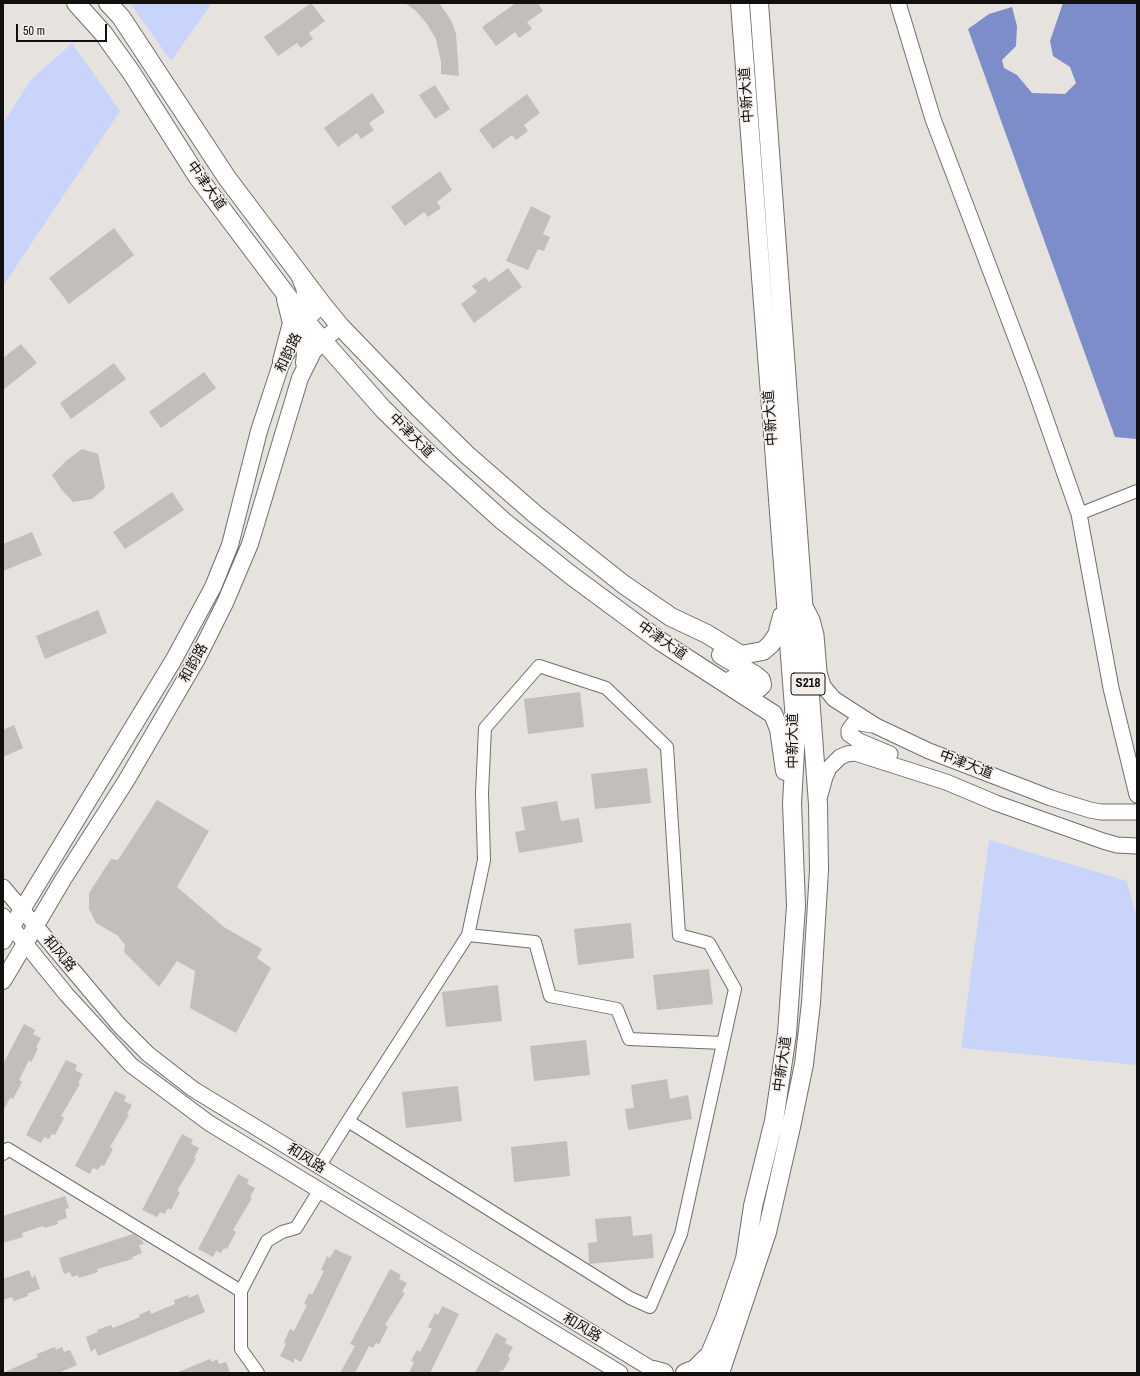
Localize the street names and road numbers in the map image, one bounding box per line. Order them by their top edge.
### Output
street label: 中新大道 [737,66,757,124]
street label: 中津大道 [183,158,229,214]
street label: 和韵路 [272,330,306,376]
street label: 中新大道 [761,389,781,447]
street label: 中津大道 [385,410,437,462]
street label: 中津大道 [634,618,690,664]
street label: 和韵路 [176,641,212,685]
road number: S218 [791,673,825,695]
street label: 中新大道 [785,713,801,769]
street label: 中津大道 [937,747,995,783]
street label: 和风路 [39,933,79,975]
street label: 中新大道 [771,1035,795,1093]
street label: 和风路 [284,1141,328,1177]
street label: 和风路 [560,1310,604,1346]

